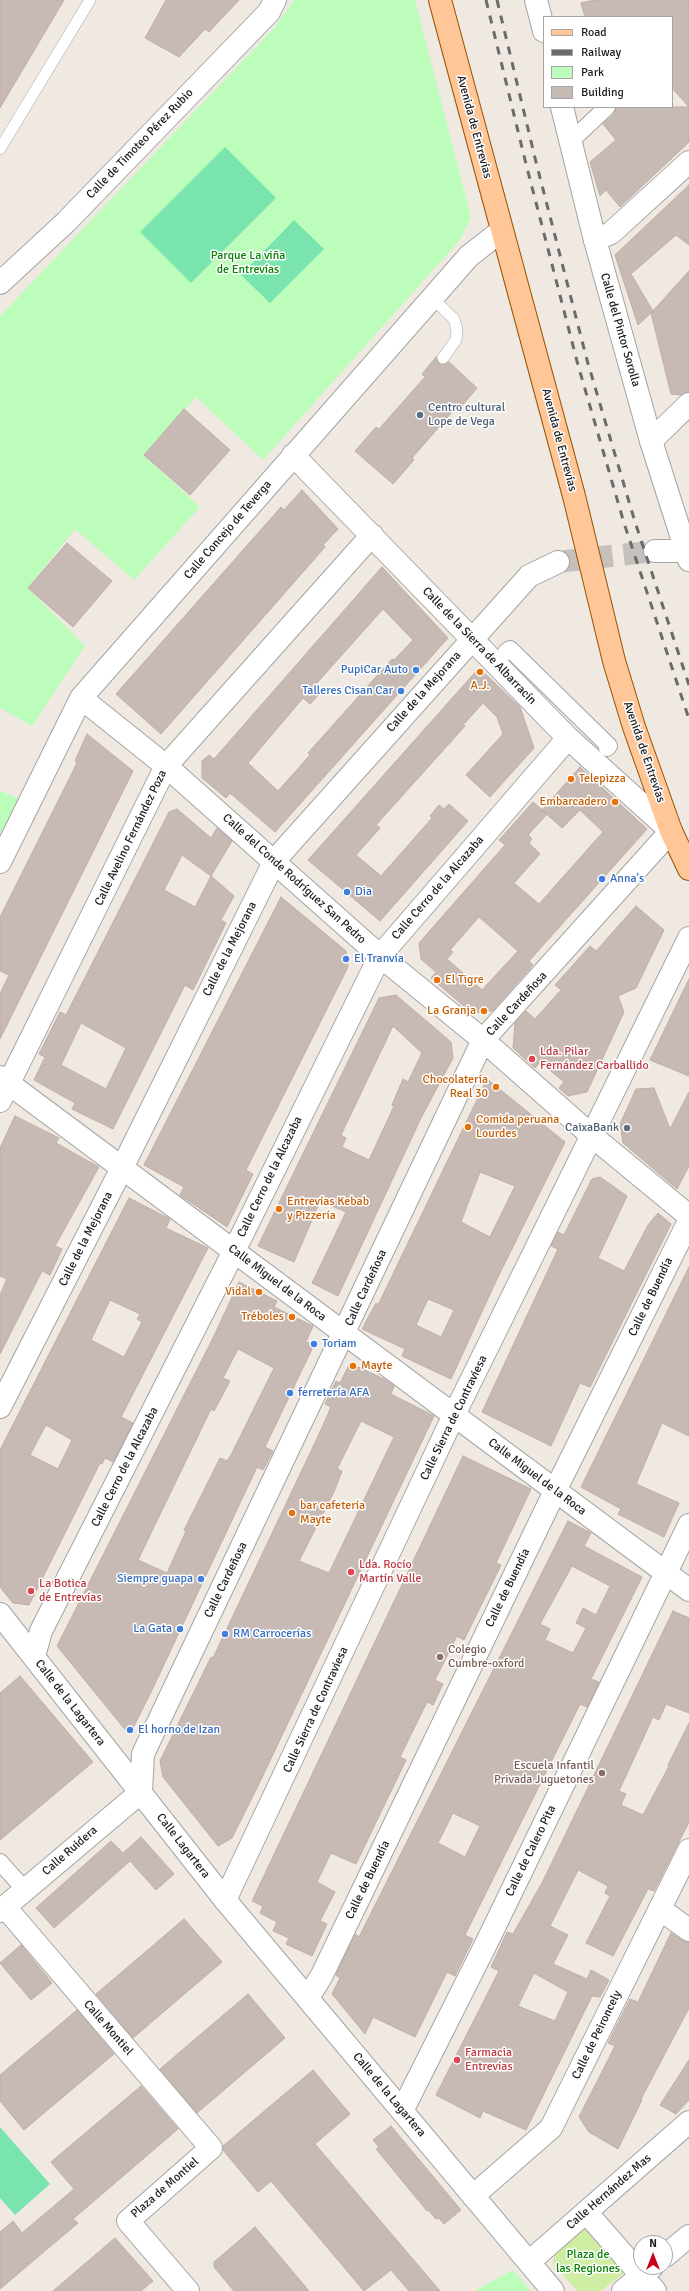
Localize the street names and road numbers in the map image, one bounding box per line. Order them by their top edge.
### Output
street label: Avenida de Entrevías [453,74,495,180]
street label: Calle de Timoteo Pérez Rubio [84,86,196,202]
street label: Calle del Pintor Sorolla [597,272,643,388]
street label: Avenida de Entrevías [538,387,580,493]
street label: Calle Concejo de Teverga [181,478,275,582]
street label: Calle de la Sierra de Albarracín [419,584,539,708]
street label: Calle de la Mejorana [384,648,464,736]
street label: Avenida de Entrevías [620,700,668,804]
street label: Calle Avelino Fernández Poza [92,768,170,908]
street label: Calle del Conde Rodríguez San Pedro [219,811,369,947]
street label: Calle Cerro de la Alcazaba [389,833,487,943]
street label: Calle de la Mejorana [200,899,260,999]
street label: Calle Cardeñosa [484,969,550,1039]
street label: Calle Cerro de la Alcazaba [234,1114,306,1240]
street label: Calle de la Mejorana [56,1189,116,1289]
street label: Calle Miguel de la Roca [225,1241,329,1325]
street label: Calle Cardeñosa [342,1247,390,1329]
street label: Calle de Buendía [626,1255,676,1339]
street label: Calle Sierra de Contraviesa [417,1353,491,1483]
street label: Calle Cerro de la Alcazaba [88,1405,162,1529]
street label: Calle Miguel de la Roca [485,1435,589,1519]
street label: Calle Cardeñosa [201,1540,251,1620]
street label: Calle de Buendía [483,1546,533,1630]
street label: Calle Sierra de Contraviesa [280,1645,352,1775]
street label: Calle de la Lagartera [32,1657,108,1749]
street label: Calle de Calero Pita [503,1803,559,1899]
street label: Calle Lagartera [153,1811,213,1881]
street label: Calle Ruidera [40,1823,100,1879]
street label: Calle de Buendía [343,1838,393,1922]
street label: Calle de Peironcely [569,1988,625,2082]
street label: Calle Montiel [80,1998,136,2058]
street label: Calle de la Lagartera [350,2050,428,2140]
street label: Calle Hernández Mas [564,2151,654,2233]
street label: Plaza de Montiel [128,2155,202,2221]

